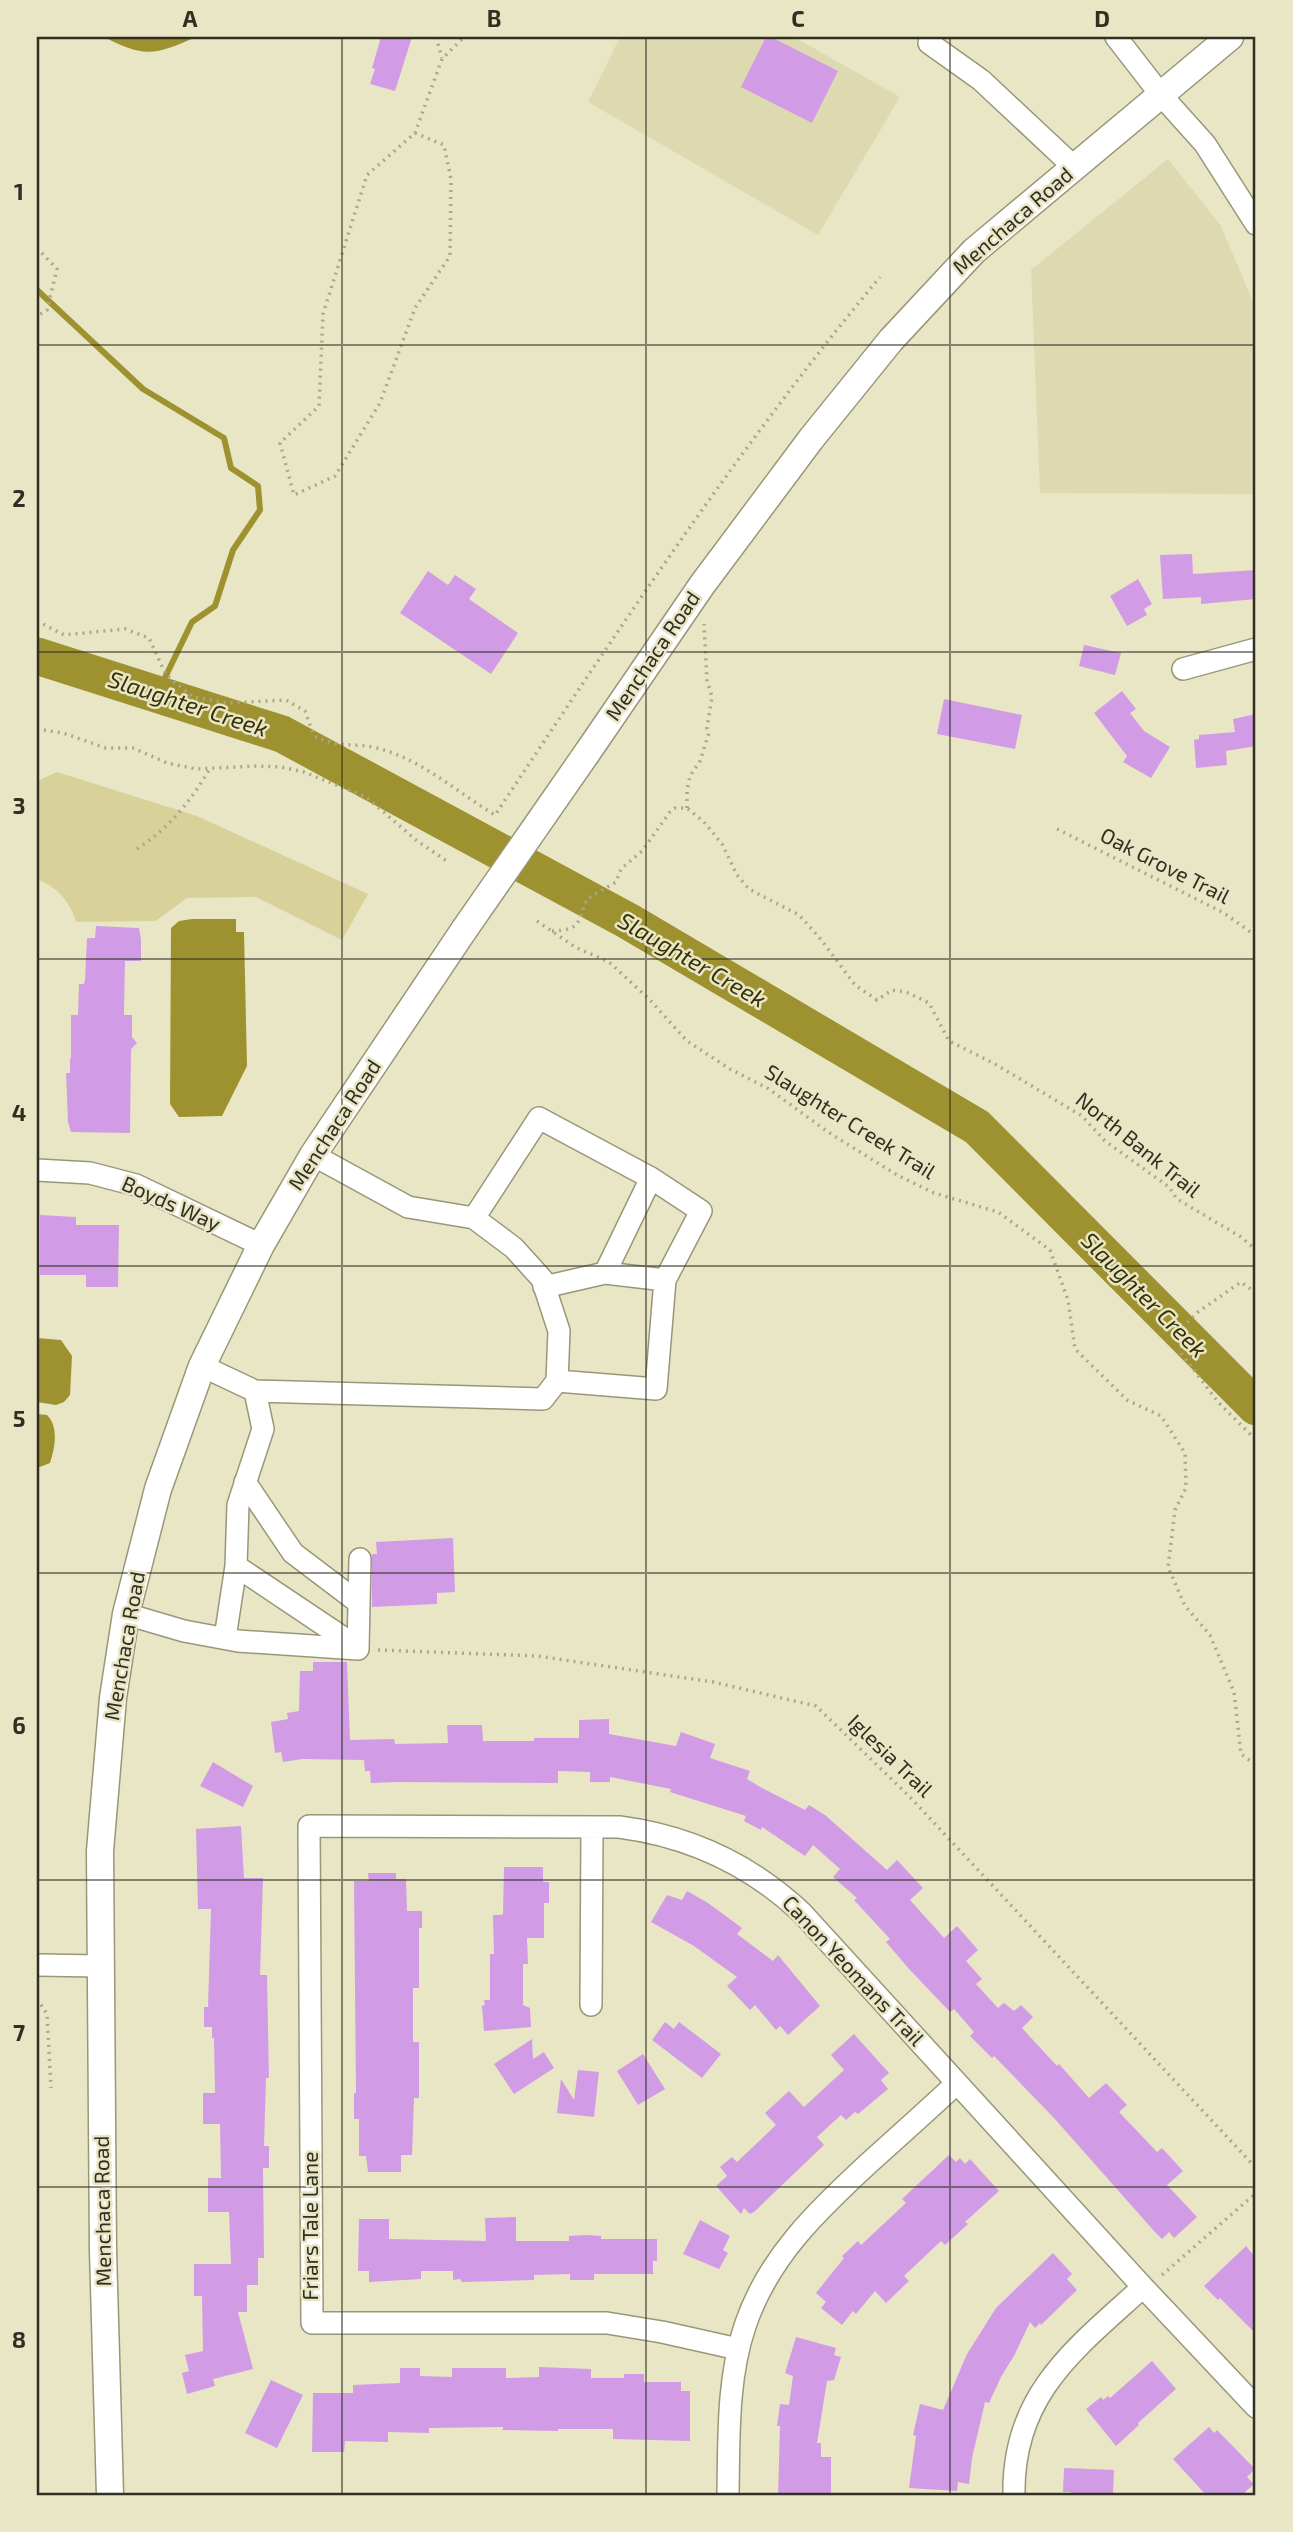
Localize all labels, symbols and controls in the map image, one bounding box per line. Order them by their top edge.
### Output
text: A [182,4,198,32]
text: B [487,4,501,32]
text: C [791,4,805,32]
text: D [1094,4,1110,32]
street label: Menchaca Road [947,161,1077,279]
text: 1 [14,177,24,205]
text: 2 [12,484,26,512]
street label: Menchaca Road [599,586,704,725]
water label: Slaughter Creek [105,664,272,742]
text: 3 [12,791,26,819]
street label: Oak Grove Trail [1097,821,1235,908]
water label: Slaughter Creek [614,906,771,1013]
street label: Menchaca Road [282,1054,385,1194]
street label: Slaughter Creek Trail [761,1058,941,1184]
street label: North Bank Trail [1072,1086,1207,1202]
text: 4 [12,1098,26,1126]
street label: Boyds Way [118,1170,225,1235]
water label: Slaughter Creek [1076,1226,1213,1363]
text: 5 [13,1404,25,1432]
street label: Menchaca Road [98,1569,149,1722]
street label: Iglesia Trail [844,1708,939,1802]
text: 6 [12,1711,26,1739]
street label: Canon Yeomans Trail [778,1890,931,2051]
text: 7 [13,2018,25,2046]
street label: Menchaca Road [88,2135,115,2287]
street label: Friars Tale Lane [297,2151,322,2301]
text: 8 [12,2325,26,2353]

